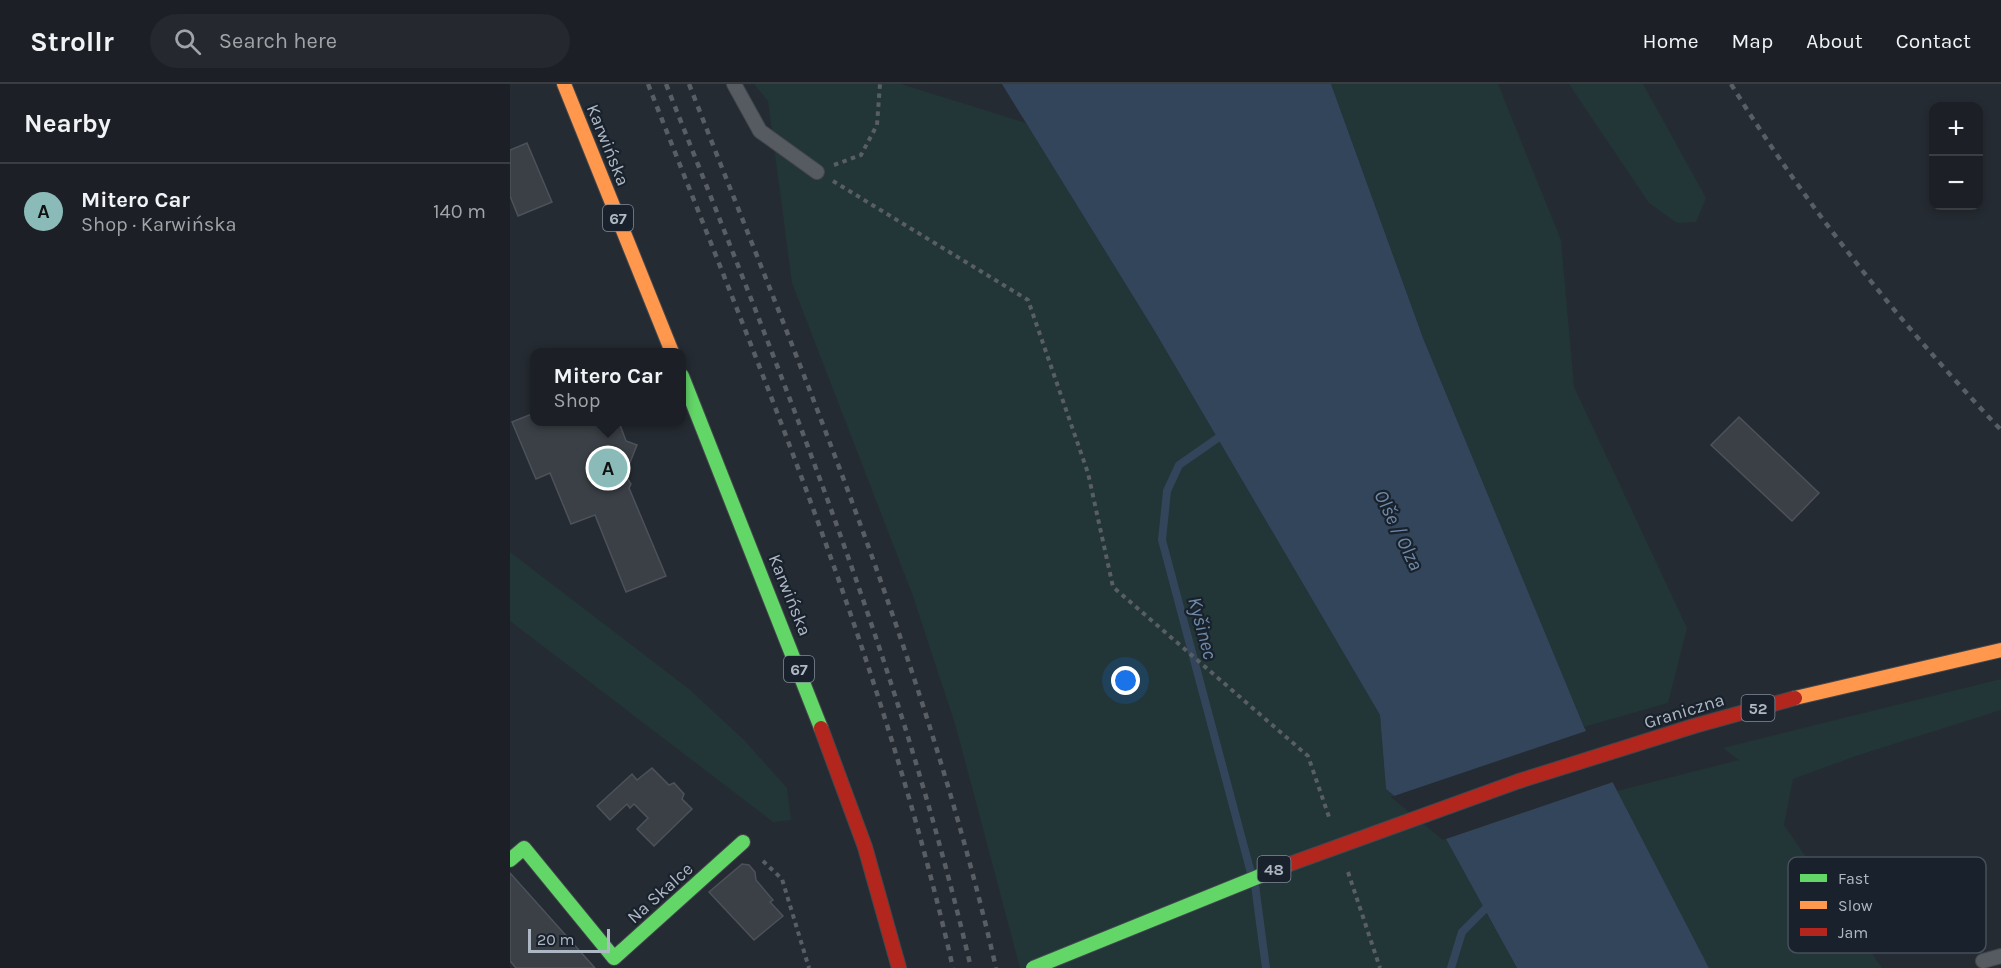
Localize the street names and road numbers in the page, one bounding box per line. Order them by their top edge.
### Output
street label: Karwińska [582,101,634,189]
road number: 67 [603,205,633,231]
street label: Karwińska [764,551,816,639]
road number: 67 [784,656,814,682]
street label: Graniczna [1641,688,1727,734]
road number: 52 [1742,695,1774,721]
road number: 48 [1258,856,1290,882]
street label: Na Skalce [623,858,697,928]

